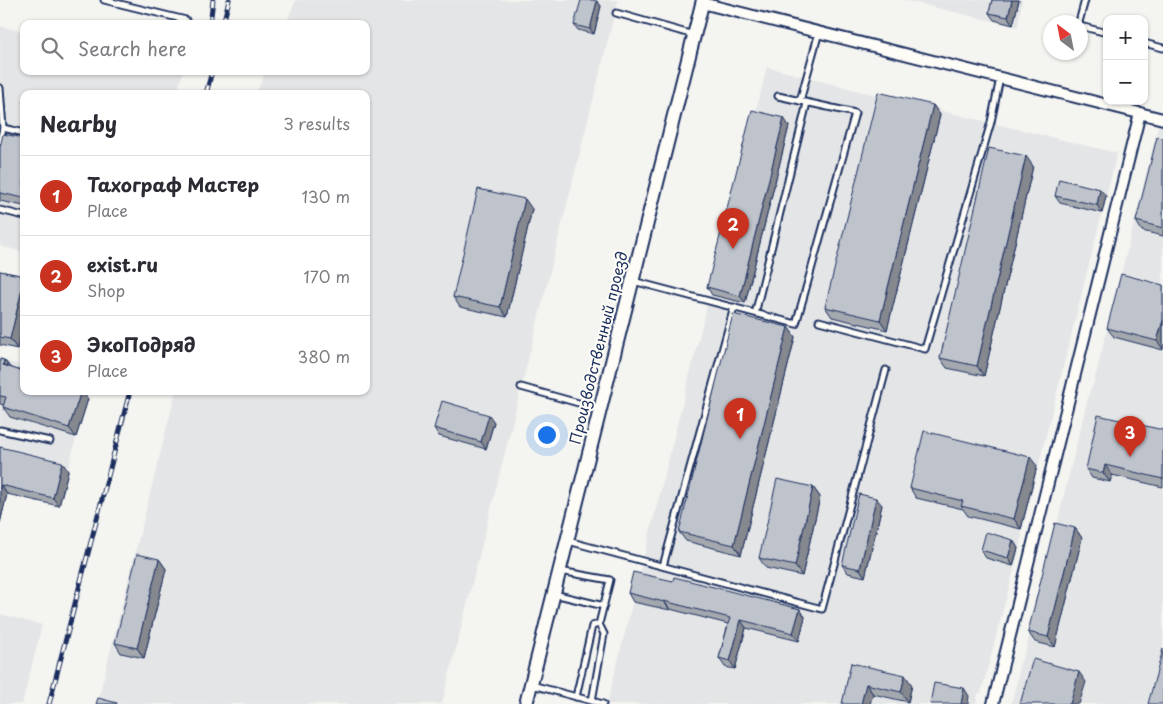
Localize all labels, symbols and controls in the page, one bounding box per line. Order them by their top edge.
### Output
north arrow [1043,15,1088,60]
map controls [1103,15,1148,105]
button: + [1103,15,1148,60]
search box [20,20,370,75]
icon: search [38,34,66,62]
text: Search here [78,34,187,62]
button: − [1103,60,1148,105]
text: Nearby [40,107,117,139]
text: 3 results [283,111,350,135]
text: Тахограф Мастер [87,170,259,198]
text: 1 [52,184,60,208]
text: 130 m [302,184,350,208]
text: Place [87,198,128,222]
pin: 2 [717,208,749,249]
street label: Производственный проезд [562,249,633,447]
text: exist.ru [87,250,158,278]
text: 2 [50,264,62,288]
text: 170 m [304,264,350,288]
text: Shop [87,278,125,302]
text: ЭкоПодряд [87,330,195,358]
text: 3 [51,344,61,368]
text: 380 m [298,344,350,368]
text: Place [87,358,128,382]
pin: 1 [724,398,756,439]
pin: 3 [1114,416,1146,457]
your location [534,422,560,448]

